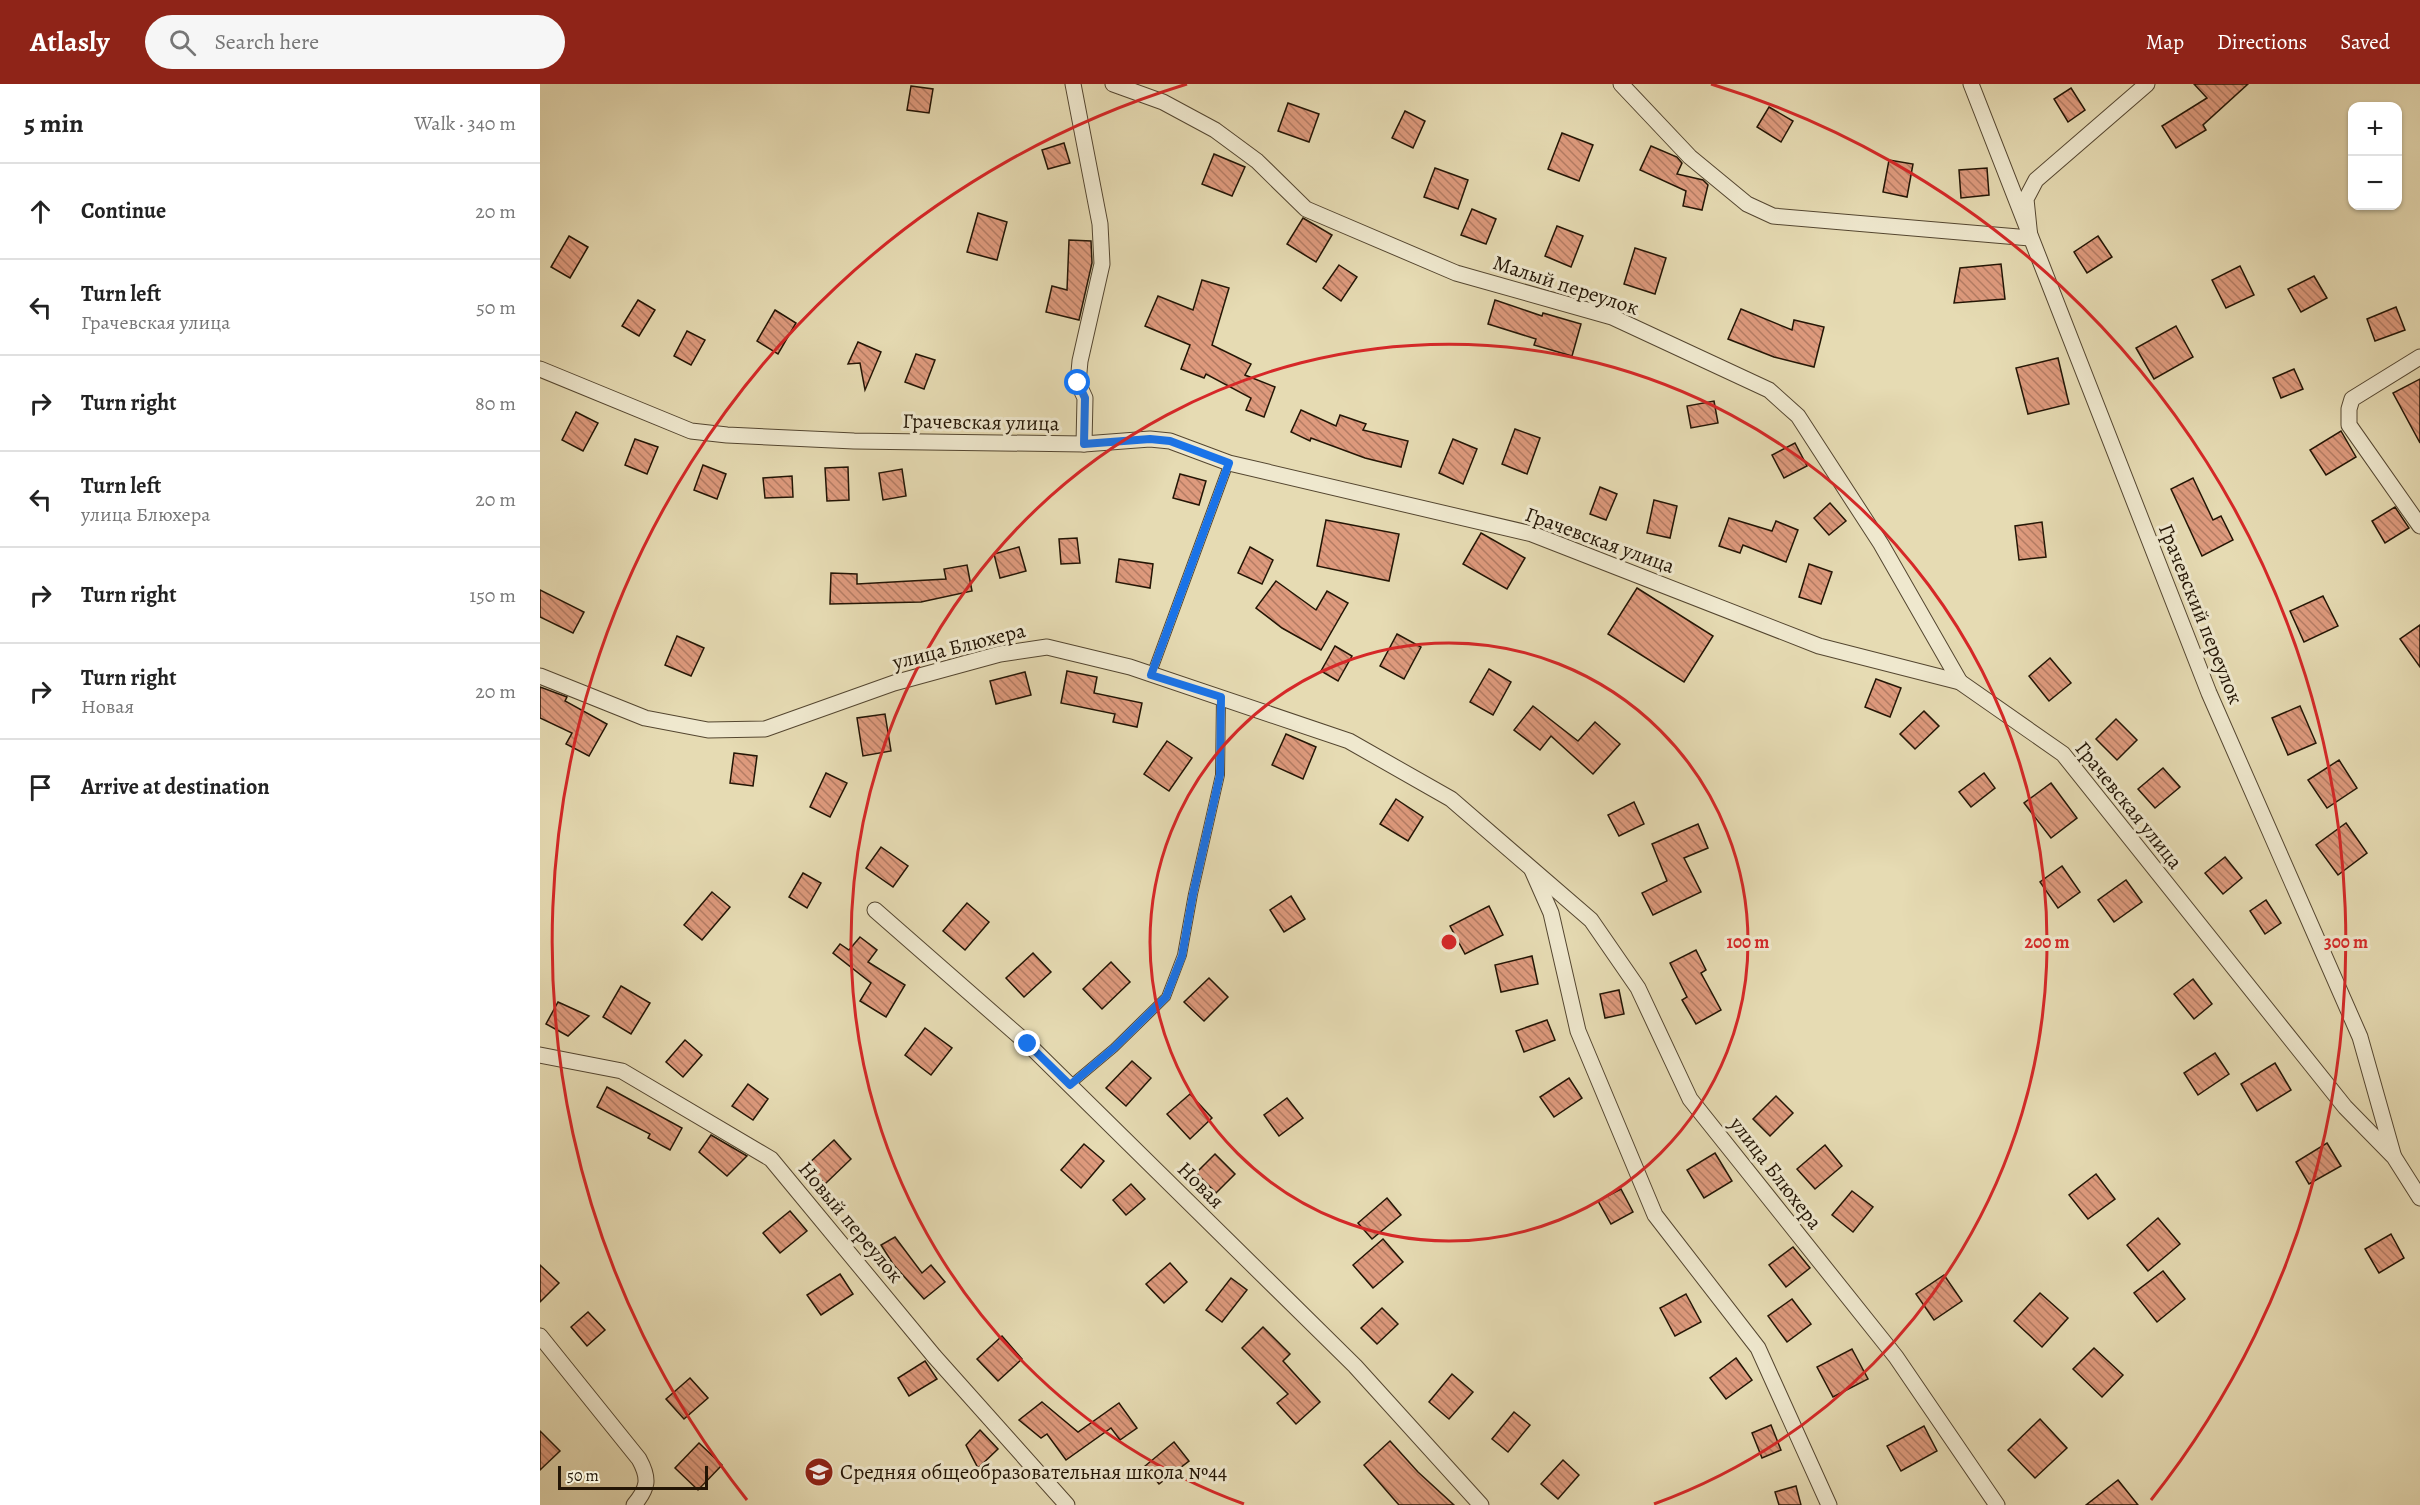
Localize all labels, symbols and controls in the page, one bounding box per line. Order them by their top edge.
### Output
search box [145,15,565,69]
text: Atlasly [30,23,109,61]
icon: search [166,26,199,59]
text: Search here [214,27,319,57]
text: Map [2146,28,2184,56]
text: Directions [2217,28,2307,56]
text: Saved [2340,28,2390,56]
map controls [2348,102,2402,210]
button: + [2348,102,2402,156]
text: 5 min [24,106,84,141]
text: Walk · 340 m [414,110,516,137]
button: − [2348,156,2402,210]
icon: ahead [24,195,57,228]
text: Continue [81,196,166,226]
text: 20 m [475,198,516,225]
street label: Малый переулок [1489,248,1643,322]
text: Turn left [81,279,161,309]
icon: left [24,291,57,324]
text: 50 m [476,294,516,321]
text: Грачевская улица [81,309,231,336]
route start [1064,369,1090,395]
icon: right [24,387,57,420]
text: Turn right [81,388,177,418]
text: 80 m [475,390,516,417]
street label: Грачевская улица [902,407,1060,437]
text: Turn left [81,471,161,501]
icon: left [24,483,57,516]
text: 20 m [475,486,516,513]
street label: Грачевская улица [1521,500,1679,580]
text: улица Блюхера [81,501,210,528]
street label: Грачевский переулок [2152,520,2250,708]
icon: right [24,579,57,612]
text: Turn right [81,580,177,610]
text: 150 m [469,582,516,609]
street label: улица Блюхера [889,616,1029,676]
text: Turn right [81,663,177,693]
icon: right [24,675,57,708]
text: 20 m [475,678,516,705]
text: Новая [81,693,134,720]
street label: Грачевская улица [2069,735,2189,875]
icon: arrive [24,771,57,804]
text: Arrive at destination [81,772,270,802]
text: 100 m [1727,930,1769,954]
text: 200 m [2024,930,2070,954]
text: 300 m [2324,930,2368,954]
centre of rings [1439,932,1459,952]
route end [1014,1030,1040,1056]
street label: улица Блюхера [1723,1110,1829,1235]
street label: Новая [1171,1155,1231,1215]
street label: Новый переулок [792,1156,910,1289]
school or university icon: Средняя общеобразовательная школа №44 [803,1456,835,1488]
place label: Средняя общеобразовательная школа №44 [840,1458,1227,1486]
scale bar [558,1463,708,1490]
text: 50 m [567,1465,599,1487]

